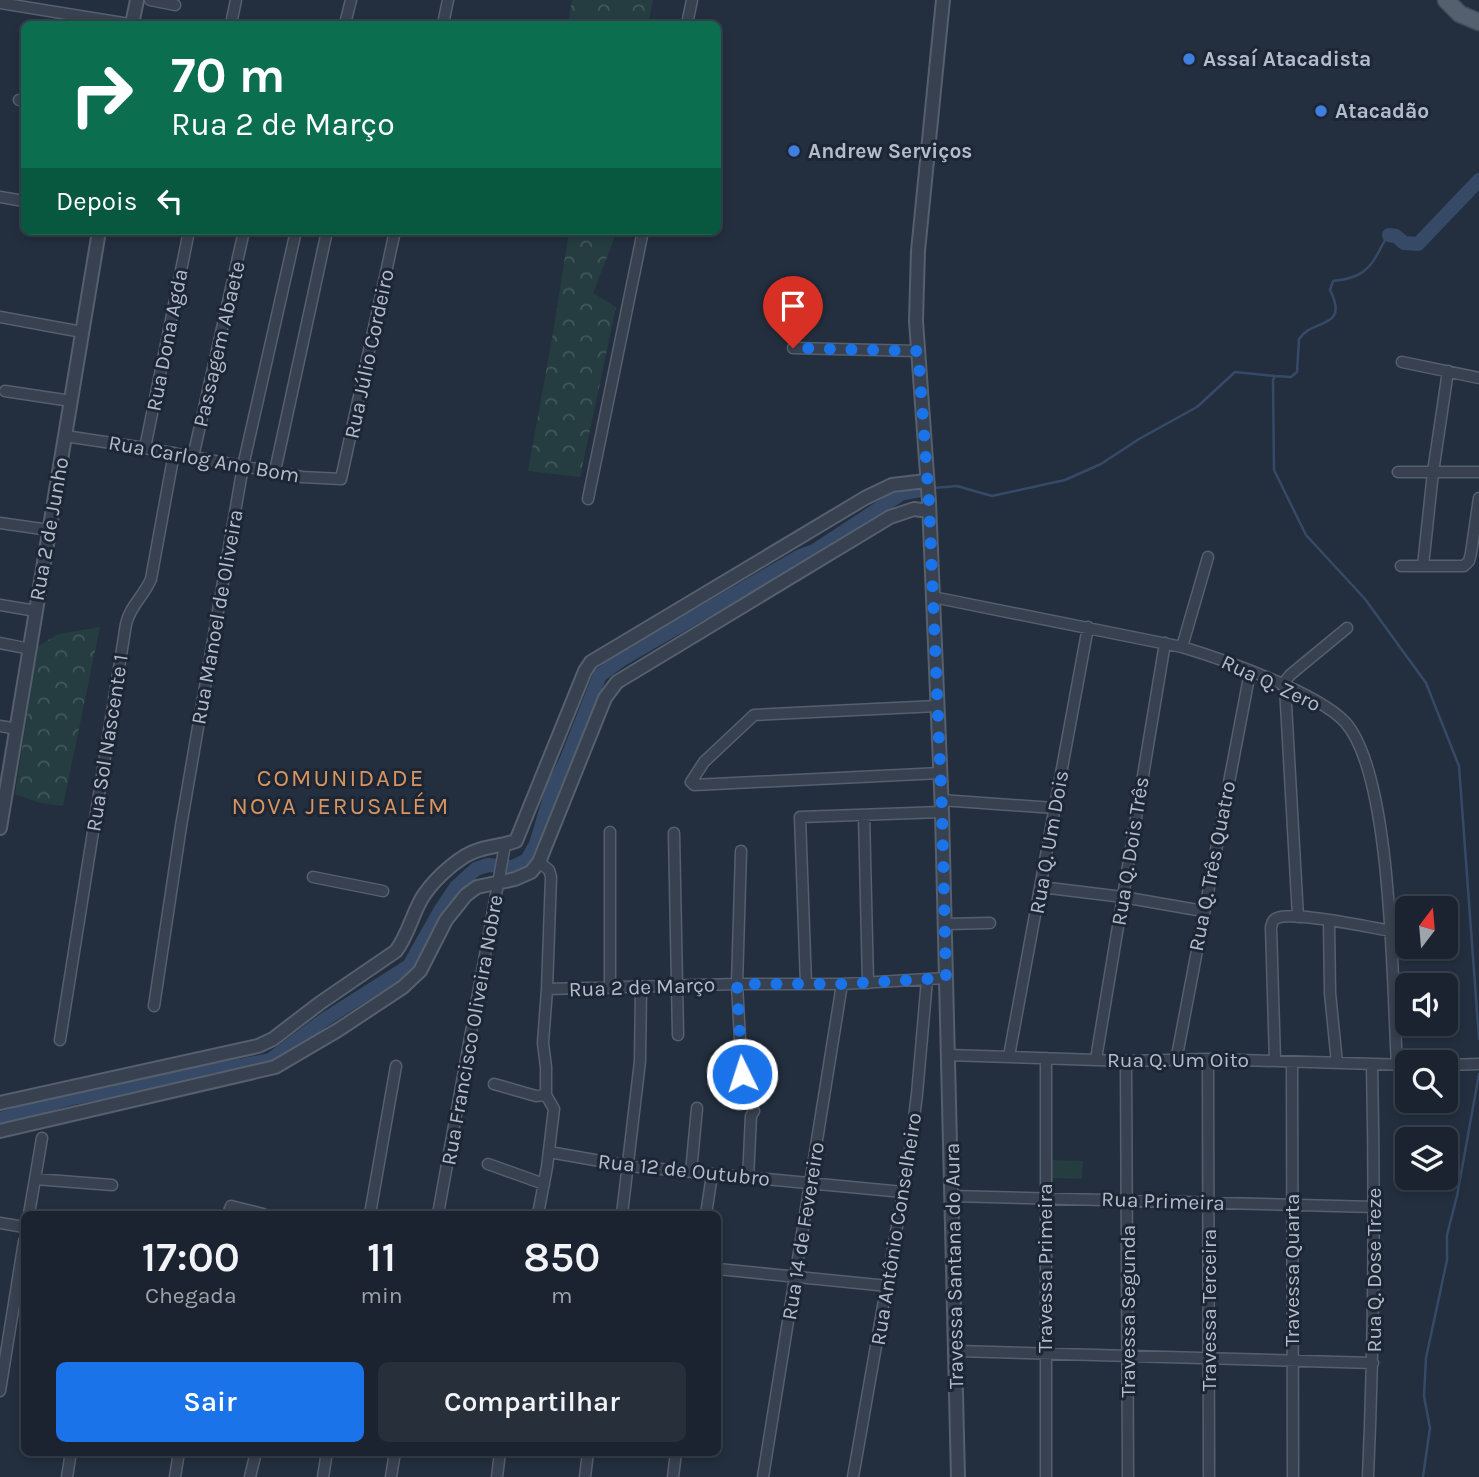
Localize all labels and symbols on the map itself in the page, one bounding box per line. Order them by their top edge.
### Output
place label: Assaí Atacadista [1203,47,1371,71]
marker: Assaí Atacadista [1181,51,1197,67]
place label: Atacadão [1335,99,1429,123]
marker: Atacadão [1313,103,1329,119]
place label: Andrew Serviços [808,139,972,163]
marker: Andrew Serviços [786,143,802,159]
street label: Passagem Abaete [188,259,250,429]
street label: Rua Dona Agda [141,267,193,413]
street label: Rua Júlio Cordeiro [339,267,399,441]
pin [763,276,823,348]
street label: Rua Carlog Ano Bom [107,430,301,488]
street label: Rua 2 de Junho [25,455,73,603]
street label: Rua Manoel de Oliveira [186,508,248,726]
street label: Rua Q. Zero [1218,650,1324,716]
street label: Rua Sol Nascente 1 [81,653,133,833]
district label: COMUNIDADE NOVA JERUSALÉM [232,764,450,820]
street label: Rua Q. Um Dois [1025,768,1073,916]
street label: Rua Q. Dois Três [1106,775,1154,927]
street label: Rua Q. Três Quatro [1184,779,1240,953]
street label: Rua Francisco Oliveira Nobre [436,893,508,1167]
north arrow [1395,896,1458,959]
street label: Rua 2 de Março [568,972,716,1002]
position arrow [705,1037,779,1111]
street label: Rua Q. Um Oito [1107,1048,1249,1072]
street label: Rua Antônio Conselheiro [866,1111,926,1347]
street label: Rua 14 de Fevereiro [777,1140,829,1322]
street label: Travessa Santana do Aura [940,1143,968,1389]
street label: Rua 12 de Outubro [597,1149,771,1191]
street label: Travessa Primeira [1033,1183,1057,1353]
street label: Rua Primeira [1101,1187,1225,1215]
street label: Rua Q. Dose Treze [1362,1188,1386,1352]
street label: Travessa Quarta [1280,1193,1304,1347]
street label: Travessa Segunda [1116,1225,1140,1397]
street label: Travessa Terceira [1197,1229,1221,1391]

